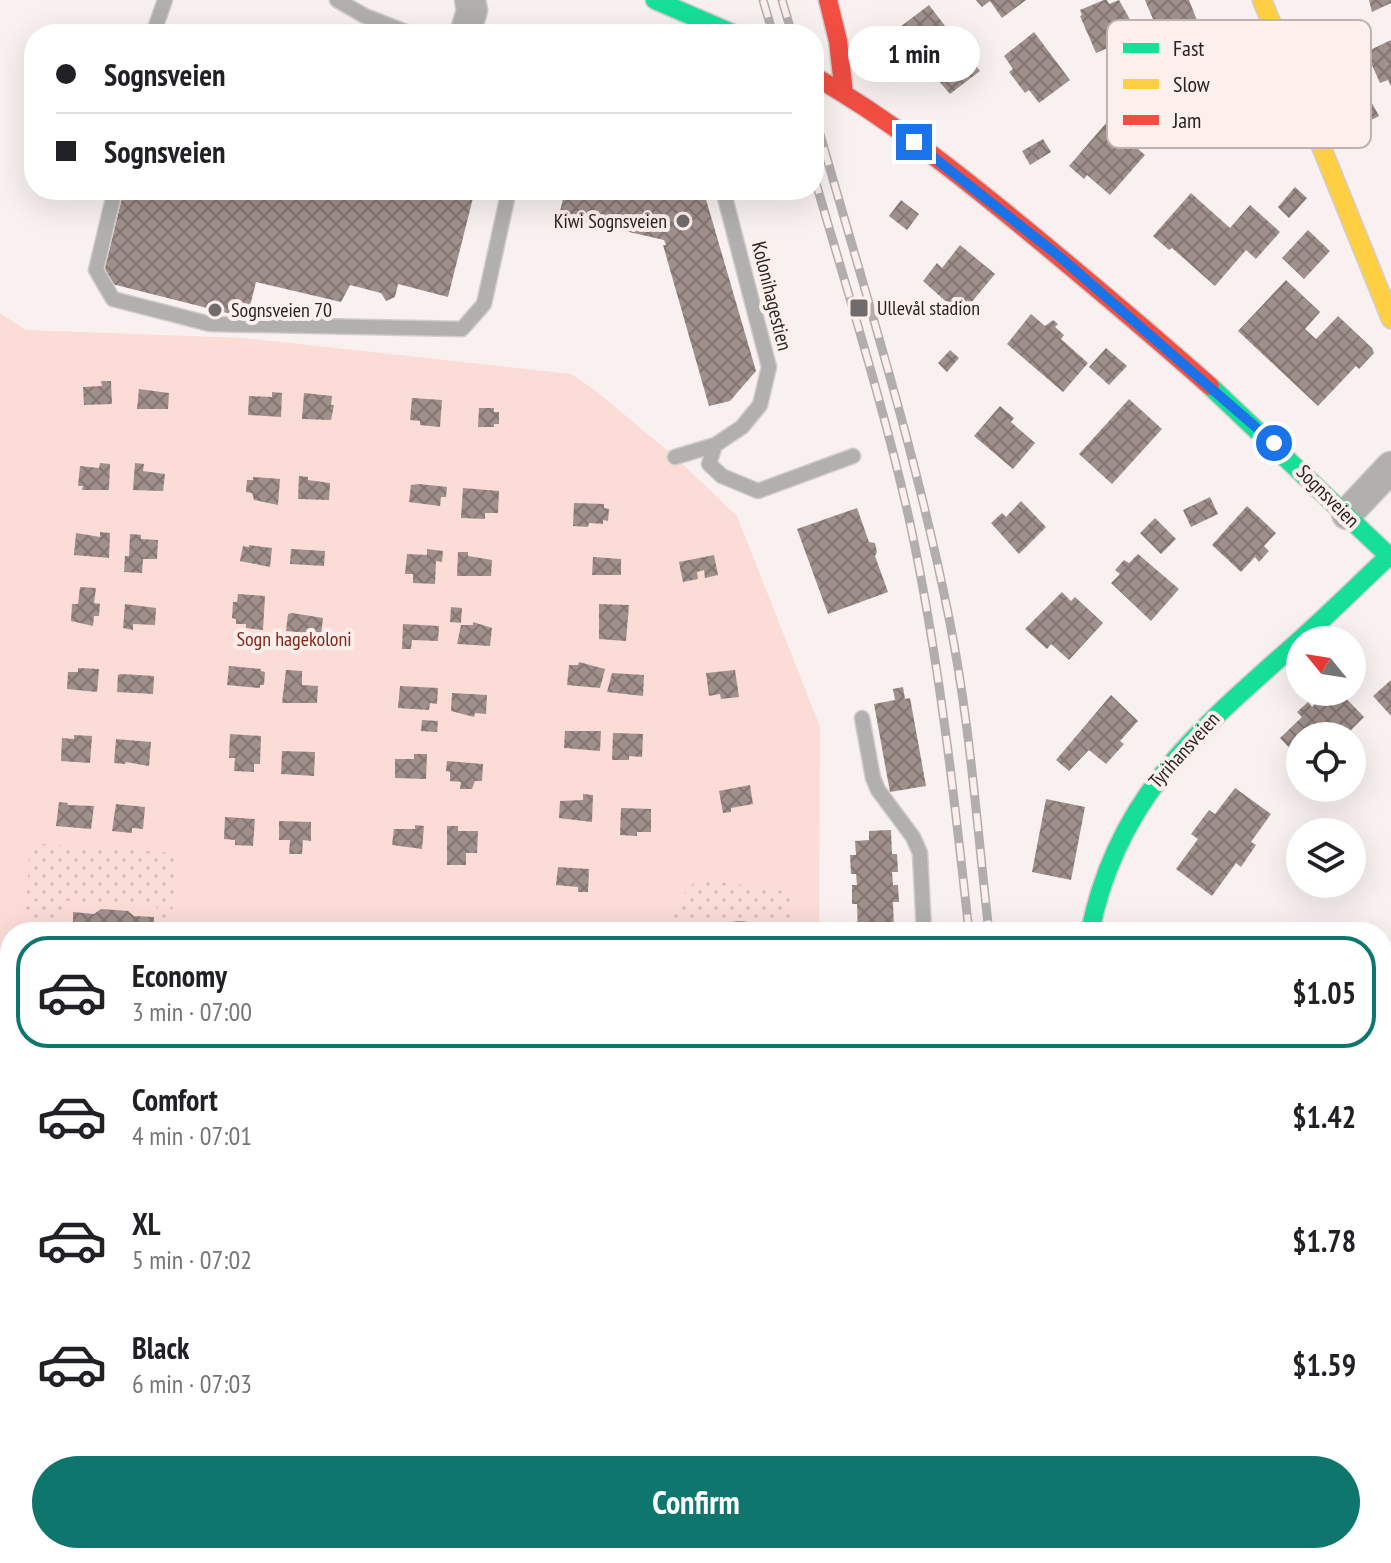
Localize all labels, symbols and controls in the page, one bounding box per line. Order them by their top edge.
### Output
legend [1107,20,1371,148]
callout: 1 min [848,26,980,82]
text: Fast [1173,34,1204,62]
text: 1 min [888,37,940,70]
text: Sognsveien [104,55,225,94]
text: Slow [1173,70,1210,98]
text: Jam [1172,106,1201,134]
route end [896,124,932,160]
text: Sognsveien [104,132,225,171]
place label: Kiwi Sognsveien [554,208,667,234]
marker: Kiwi Sognsveien [674,212,692,230]
street label: Kolonihagestien [746,239,798,353]
place label: Ullevål stadion [877,295,980,321]
place label: Sognsveien 70 [231,297,332,323]
marker: Ullevål stadion [848,297,870,319]
marker: Sognsveien 70 [206,301,224,319]
route start [1256,425,1292,461]
street label: Sognsveien [1291,459,1365,533]
park label: Sogn hagekoloni [236,626,352,652]
north arrow [1286,626,1366,706]
map controls [1286,626,1366,898]
street label: Tyrihansveien [1143,706,1225,794]
button: locate [1286,722,1366,802]
button: layers [1286,818,1366,898]
icon: car [36,956,108,1028]
text: Economy [132,956,227,995]
text: $1.05 [1292,973,1356,1012]
text: 3 min · 07:00 [132,995,252,1028]
icon: car [36,1080,108,1152]
text: Comfort [132,1080,218,1119]
text: $1.42 [1292,1097,1356,1136]
text: 4 min · 07:01 [132,1119,252,1152]
icon: car [36,1204,108,1276]
text: XL [132,1204,161,1243]
text: $1.78 [1292,1221,1356,1260]
text: 5 min · 07:02 [132,1243,252,1276]
icon: car [36,1328,108,1400]
text: Black [132,1328,189,1367]
text: $1.59 [1292,1345,1356,1384]
text: 6 min · 07:03 [132,1367,252,1400]
button: Confirm [32,1456,1360,1548]

